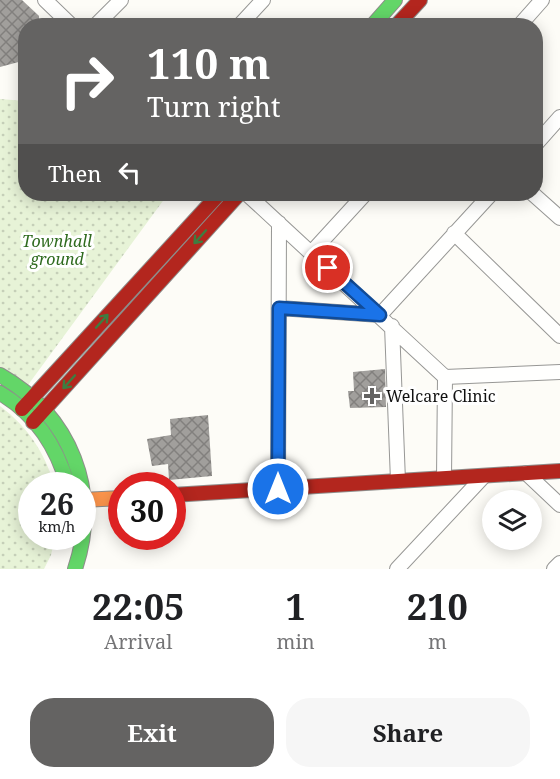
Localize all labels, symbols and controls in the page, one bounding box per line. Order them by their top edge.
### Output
text: 110 m [147,34,271,91]
icon: right [48,42,126,120]
text: Turn right [147,88,280,125]
icon: left [113,156,146,189]
text: Then [48,158,101,188]
one-way arrow [193,229,207,244]
park label: Townhall ground [22,230,92,270]
pin [302,242,353,293]
icon: arrive [311,251,344,284]
one-way arrow [95,314,109,329]
one-way arrow [62,374,76,389]
place label: Welcare Clinic [386,385,496,407]
marker: Welcare Clinic [363,387,381,405]
position arrow [246,457,310,521]
speed limit sign: 30 [108,472,186,550]
text: 26 [40,483,74,524]
map controls [482,490,542,550]
button: layers [482,490,542,550]
text: km/h [39,516,75,536]
text: 22:05 [92,582,184,631]
text: 1 [285,582,306,631]
text: 210 [407,582,468,631]
text: Arrival [104,628,172,655]
text: min [277,628,315,655]
text: m [428,628,447,655]
button: Exit [30,698,274,767]
button: Share [286,698,530,767]

